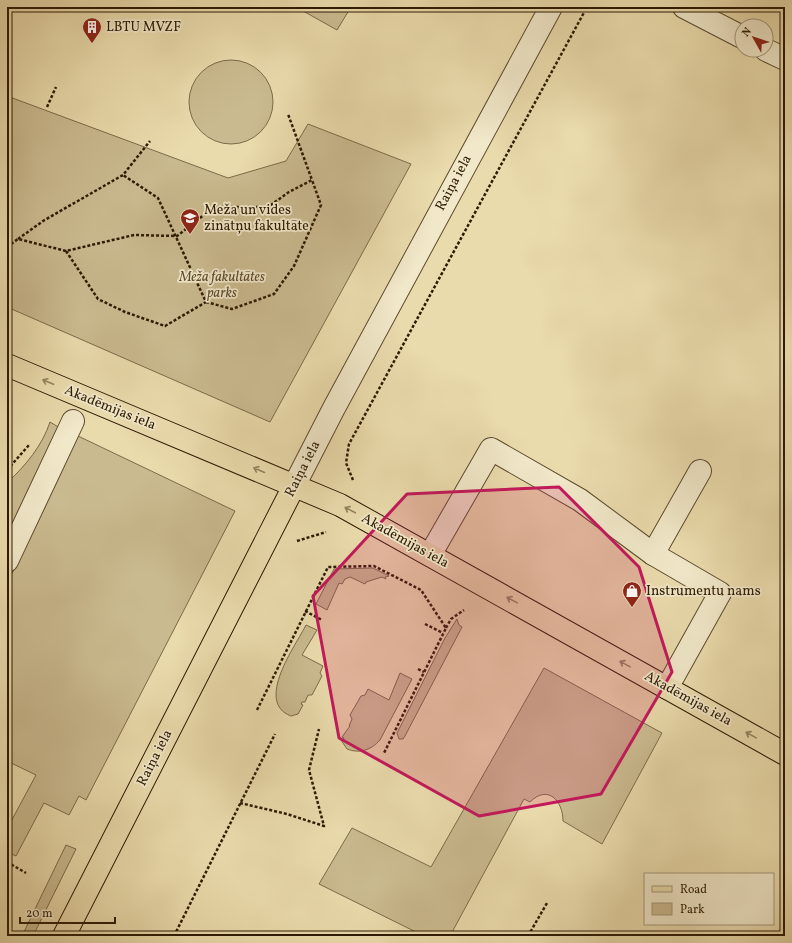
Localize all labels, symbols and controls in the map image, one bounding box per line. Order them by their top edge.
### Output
building icon: LBTU MVZF [81,16,103,44]
place label: LBTU MVZF [106,18,181,37]
north arrow [734,18,774,58]
text: N [739,25,756,40]
street label: Raiņa iela [431,152,477,214]
place label: Meža un vides zinātņu fakultāte [204,201,309,236]
school or university icon: Meža un vides zinātņu fakultāte [179,207,201,235]
park label: Meža fakultātes parks [178,268,265,303]
one-way arrow [43,378,55,385]
street label: Akadēmijas iela [61,381,159,435]
street label: Raiņa iela [281,438,325,500]
one-way arrow [253,466,265,473]
one-way arrow [344,506,356,513]
street label: Akadēmijas iela [358,509,452,573]
shop icon: Instrumentu nams [621,580,643,608]
place label: Instrumentu nams [646,582,761,601]
one-way arrow [506,596,518,604]
one-way arrow [619,660,631,668]
street label: Akadēmijas iela [641,667,735,731]
street label: Raiņa iela [133,727,177,789]
one-way arrow [745,730,757,738]
legend [644,873,774,925]
text: Road [680,882,707,898]
scale bar [20,899,115,925]
text: Park [680,902,705,918]
text: 20 m [26,906,53,922]

